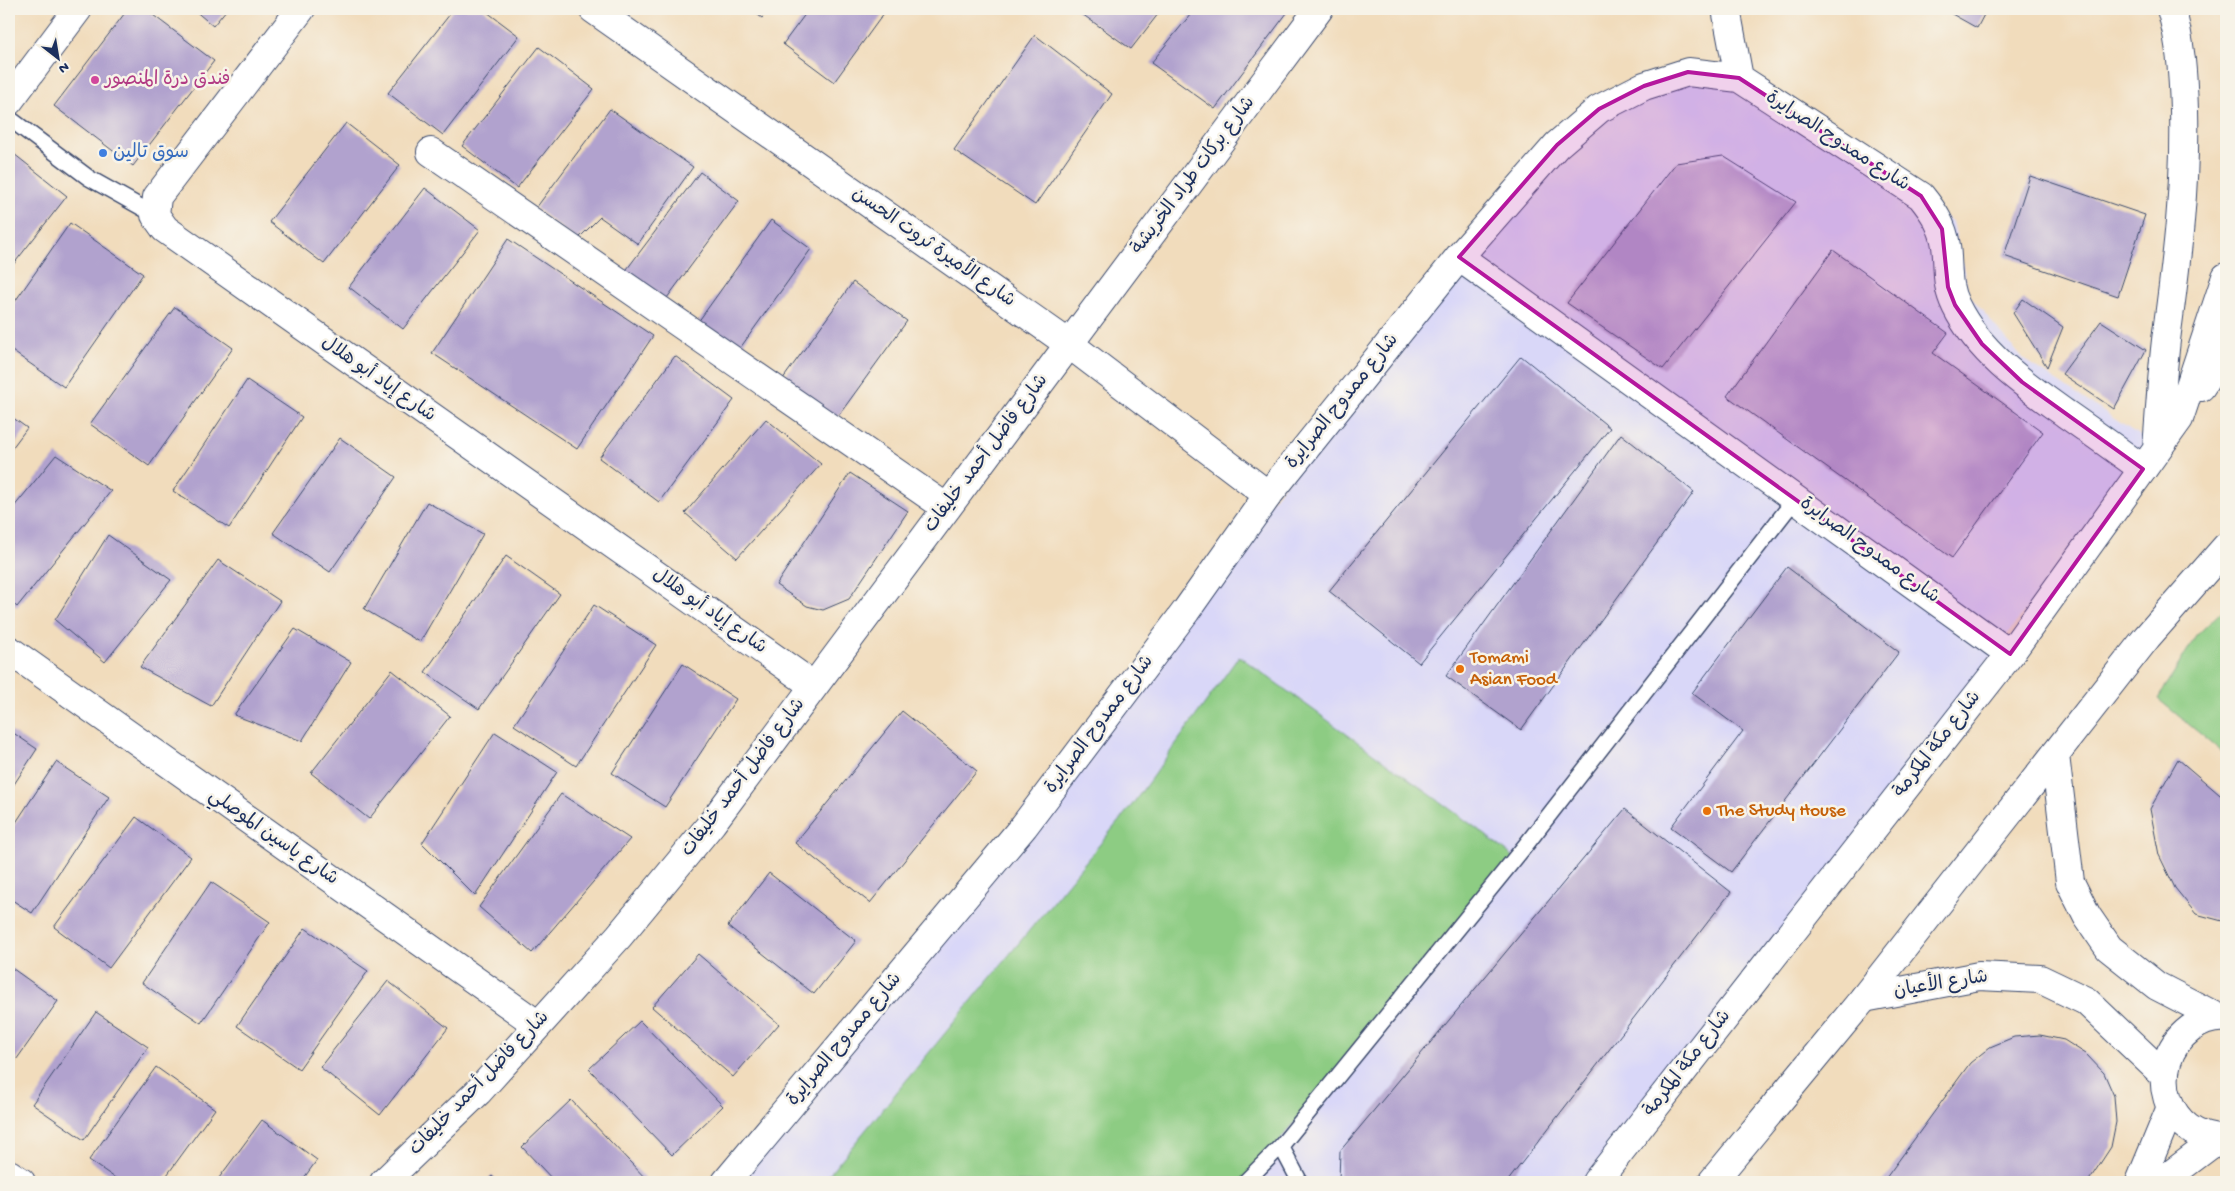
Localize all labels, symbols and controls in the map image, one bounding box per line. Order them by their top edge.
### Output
north arrow [32,32,82,82]
text: N [55,57,72,77]
place label: فندق درة المنصور [103,69,231,92]
marker: فندق درة المنصور [89,74,101,86]
street label: شارع ممدوح الصرايرة [1761,87,1913,197]
street label: شارع بركات طراد الخريشة [1127,92,1261,260]
place label: سوق تالين [113,142,189,165]
marker: سوق تالين [97,147,109,159]
street label: شارع الأميرة ثروت الحسن [847,180,1022,313]
street label: شارع إياد أبو هلال [316,330,441,428]
street label: شارع ممدوح الصرايرة [1281,330,1405,474]
street label: شارع فاضل أحمد خليفات [918,369,1054,538]
street label: شارع ممدوح الصرايرة [1795,493,1943,609]
street label: شارع إياد أبو هلال [647,562,772,660]
place label: Tomami Asian Food [1469,647,1559,692]
street label: شارع ممدوح الصرايرة [1040,651,1160,799]
marker: Tomami Asian Food [1454,663,1466,675]
street label: شارع مكة المكرمة [1889,687,1987,803]
street label: شارع فاضل أحمد خليفات [675,693,811,862]
street label: شارع ياسين الموصلي [203,785,342,893]
place label: The Study House [1716,800,1846,823]
marker: The Study House [1701,805,1713,817]
street label: شارع الأعيان [1892,962,1990,1004]
street label: شارع ممدوح الصرايرة [782,969,908,1111]
street label: شارع فاضل أحمد خليفات [403,1005,555,1161]
street label: شارع مكة المكرمة [1639,1006,1737,1122]

